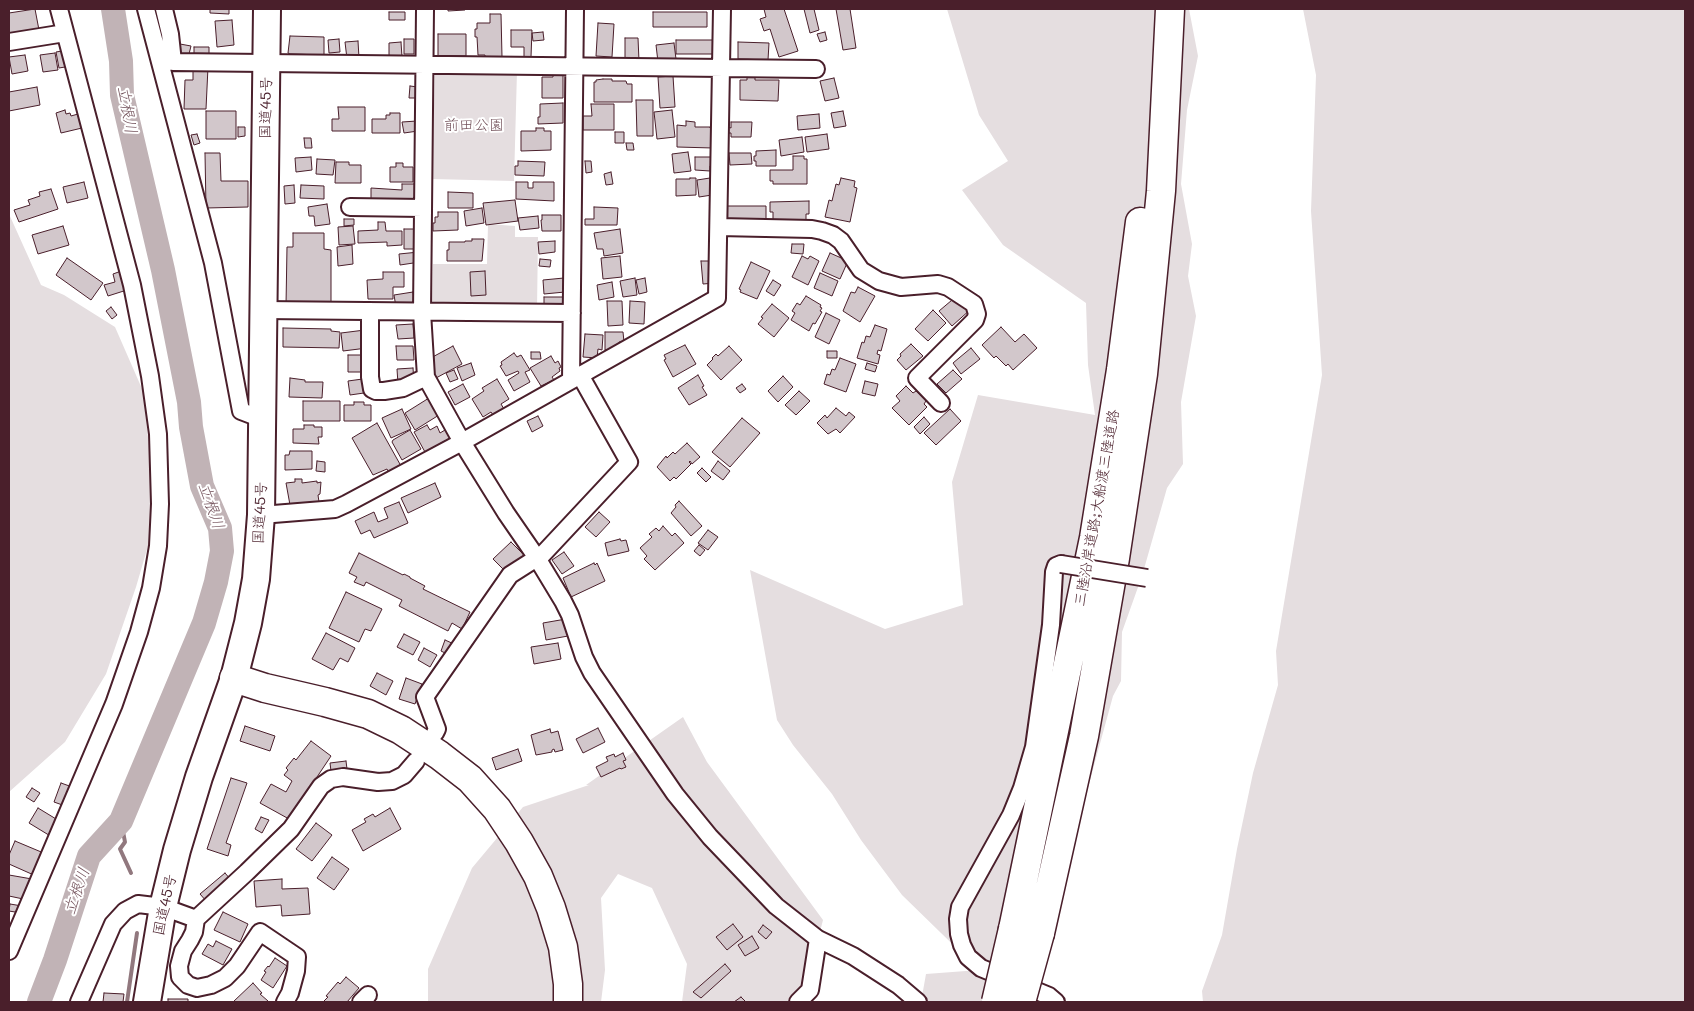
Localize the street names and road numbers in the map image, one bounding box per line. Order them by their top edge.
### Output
street label: 国道45号 [256,77,276,139]
street label: 三陸沿岸道路;大船渡三陸道路 [1071,408,1123,608]
street label: 国道45号 [249,481,271,545]
street label: 国道45号 [150,873,180,937]

